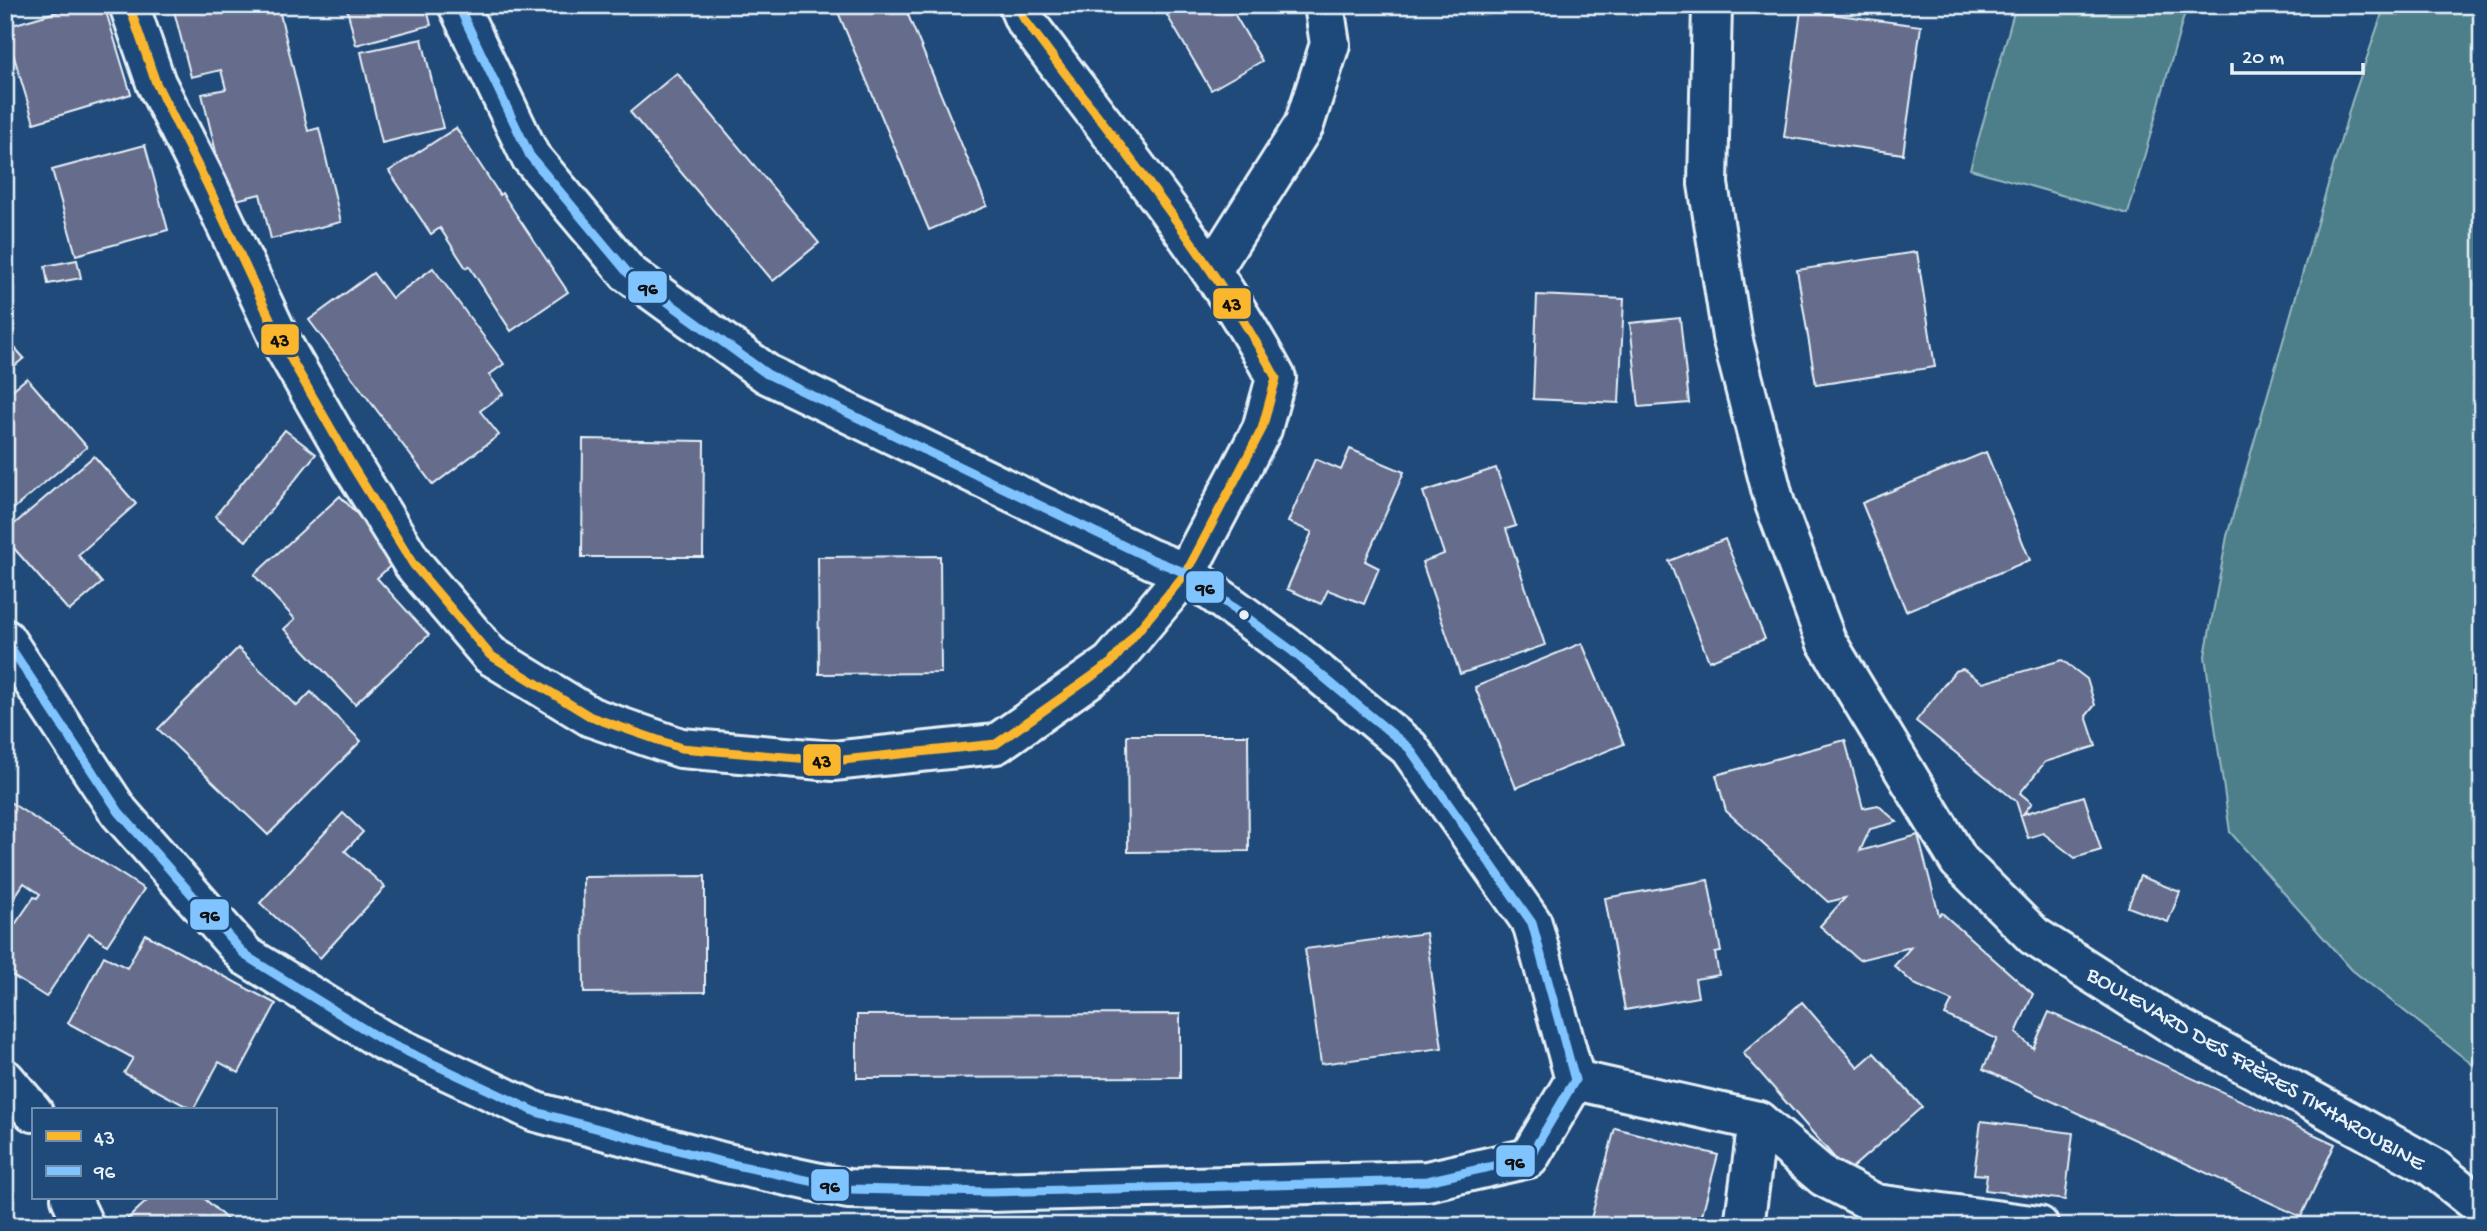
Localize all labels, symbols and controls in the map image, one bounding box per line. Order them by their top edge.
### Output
scale bar [2232,32,2363,76]
text: 20 m [2242,47,2284,72]
line badge: 96 [627,270,668,304]
text: 96 [637,279,658,302]
line badge: 43 [1212,287,1252,320]
text: 43 [1222,295,1242,318]
line badge: 43 [260,323,300,356]
text: 43 [270,331,290,354]
line badge: 96 [1185,570,1225,604]
text: 96 [1194,579,1215,602]
unlabelled marker [1237,608,1251,622]
line badge: 43 [802,743,842,777]
text: 43 [812,752,832,775]
line badge: 96 [189,898,230,931]
text: 96 [199,906,220,929]
street label: BOULEVARD DES FRÈRES TIKHAROUBINE [2080,961,2431,1179]
legend [32,1108,276,1200]
text: 43 [94,1128,115,1153]
line badge: 96 [1495,1144,1536,1178]
text: 96 [1504,1153,1525,1176]
text: 96 [93,1162,116,1187]
line badge: 96 [810,1168,850,1202]
text: 96 [819,1177,840,1200]

